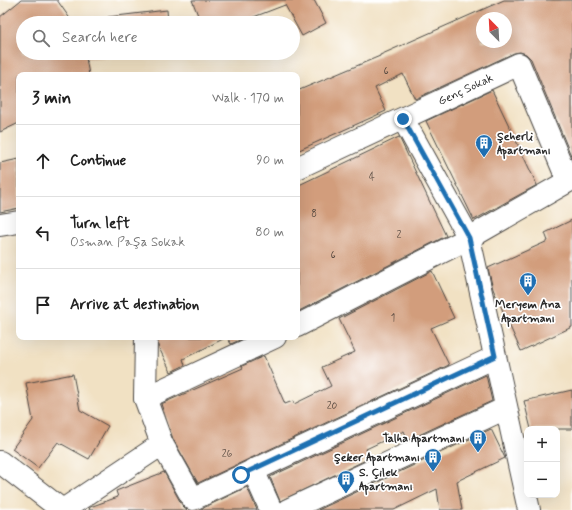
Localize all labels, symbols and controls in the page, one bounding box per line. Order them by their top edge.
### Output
north arrow [476,12,512,48]
search box [16,16,300,60]
icon: search [30,27,52,49]
text: Search here [62,28,138,48]
house number: 6 [383,65,389,78]
street label: Genç Sokak [436,70,496,110]
text: 3 min [32,87,71,109]
text: Walk · 170 m [212,90,284,107]
route end [394,110,412,128]
place label: Şeherli Apartmanı [497,129,551,159]
building icon: Şeherli Apartmanı [474,133,494,158]
icon: ahead [32,150,54,172]
text: Continue [70,151,126,171]
text: 90 m [256,152,284,169]
house number: 4 [369,171,375,184]
house number: 8 [311,208,317,221]
text: Turn left [70,214,130,234]
icon: left [32,222,54,244]
text: 80 m [255,224,284,241]
house number: 2 [397,229,402,242]
text: Osman Paşa Sokak [70,234,185,251]
house number: 6 [330,249,336,262]
building icon: Meryem Ana Apartmanı [518,271,538,296]
icon: arrive [32,294,54,316]
text: Arrive at destination [70,295,199,315]
place label: Meryem Ana Apartmanı [495,297,561,327]
house number: 1 [391,312,395,325]
house number: 20 [327,400,338,413]
map controls [524,426,560,498]
button: + [524,426,560,462]
building icon: Talha Apartmanı [468,428,488,453]
place label: Talha Apartmanı [382,431,465,447]
building icon: Şeker Apartmanı [423,447,443,472]
house number: 26 [222,448,233,461]
place label: Şeker Apartmanı [334,450,420,466]
button: − [524,462,560,498]
place label: S. Çilek Apartmanı [359,465,413,495]
route start [232,466,250,484]
building icon: S. Çilek Apartmanı [336,469,356,494]

